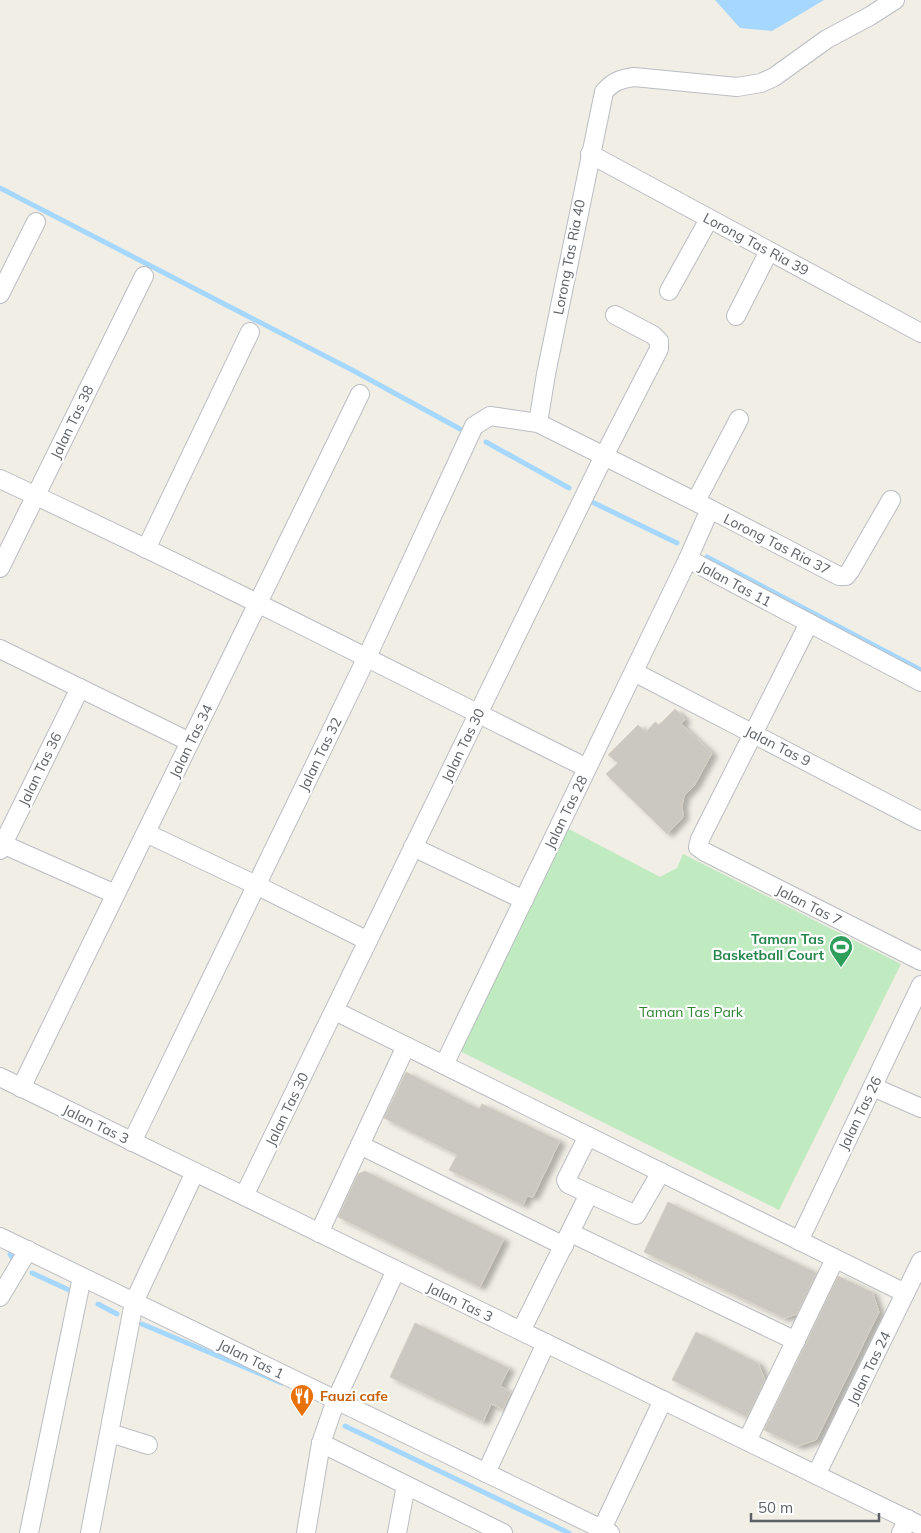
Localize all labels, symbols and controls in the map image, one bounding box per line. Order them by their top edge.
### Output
street label: Lorong Tas Ria 40 [549,198,589,316]
street label: Lorong Tas Ria 39 [700,209,812,279]
street label: Jalan Tas 38 [46,382,98,462]
street label: Lorong Tas Ria 37 [721,509,833,579]
street label: Jalan Tas 11 [696,557,774,611]
street label: Jalan Tas 34 [165,701,217,781]
street label: Jalan Tas 30 [437,705,489,785]
street label: Jalan Tas 32 [294,714,346,794]
street label: Jalan Tas 9 [742,722,814,770]
street label: Jalan Tas 36 [14,729,66,809]
street label: Jalan Tas 28 [540,772,592,852]
street label: Jalan Tas 7 [773,881,845,929]
place label: Taman Tas Basketball Court [713,930,825,964]
sports icon: Taman Tas Basketball Court [828,934,854,968]
park label: Taman Tas Park [639,1003,744,1021]
street label: Jalan Tas 30 [261,1069,313,1149]
street label: Jalan Tas 26 [834,1073,886,1153]
street label: Jalan Tas 3 [60,1100,132,1148]
street label: Jalan Tas 3 [424,1278,496,1326]
street label: Jalan Tas 24 [843,1328,895,1408]
street label: Jalan Tas 1 [215,1335,287,1383]
restaurant icon: Fauzi cafe [289,1383,315,1417]
place label: Fauzi cafe [320,1387,388,1405]
scale bar [751,1490,878,1522]
text: 50 m [758,1498,793,1517]

